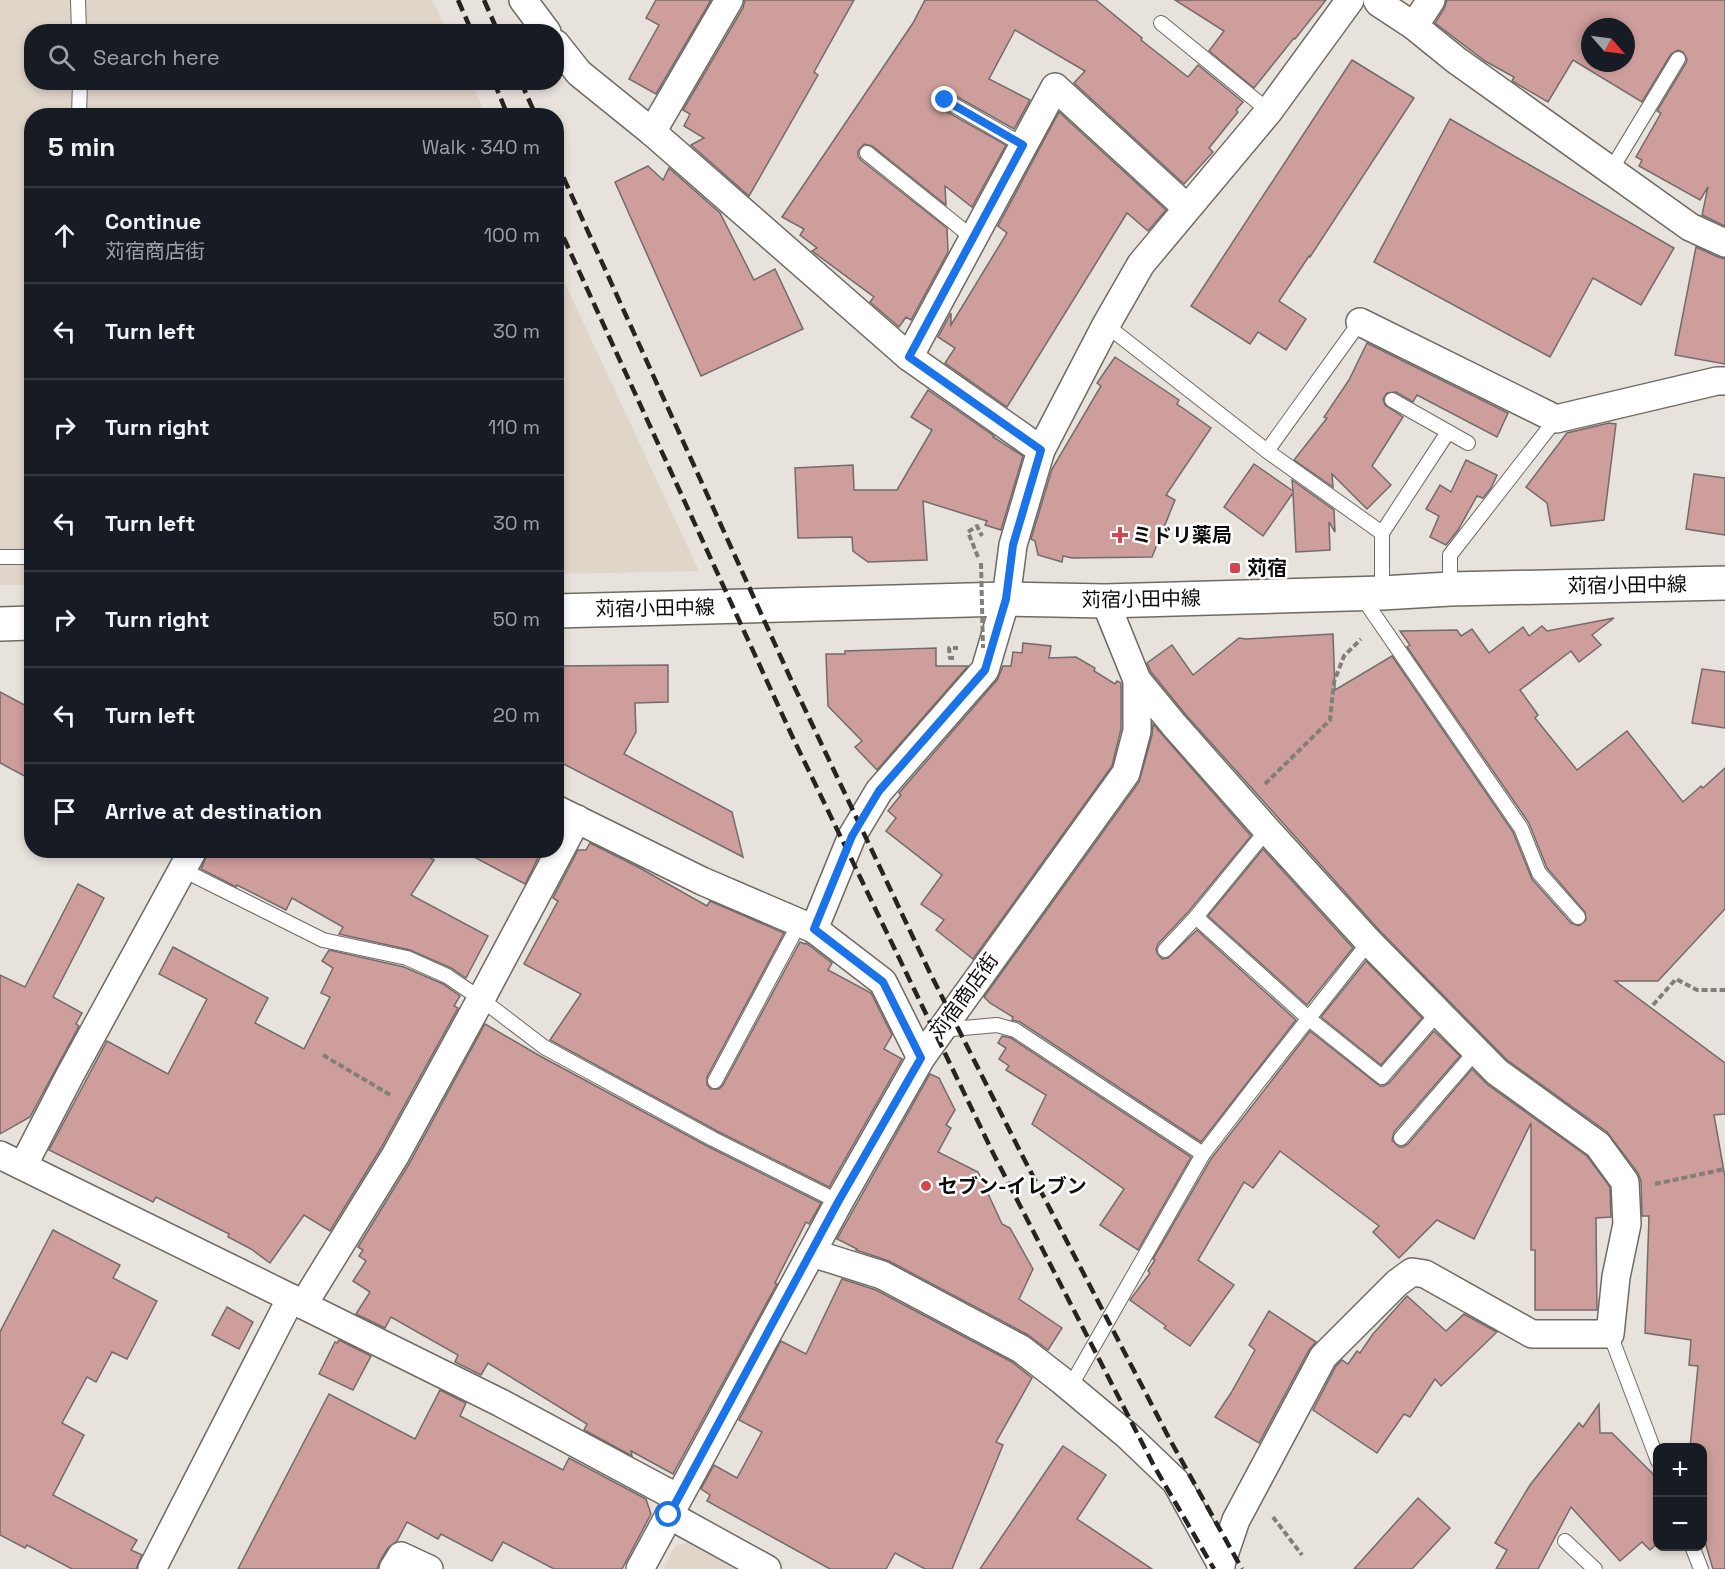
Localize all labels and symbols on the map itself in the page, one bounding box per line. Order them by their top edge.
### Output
north arrow [1581,18,1635,72]
route end [931,86,957,112]
place label: ミドリ薬局 [1132,522,1232,548]
marker: ミドリ薬局 [1113,528,1127,542]
place label: 苅宿 [1247,555,1287,581]
marker: 苅宿 [1228,561,1242,575]
street label: 苅宿小田中線 [1567,571,1687,599]
street label: 苅宿小田中線 [1081,585,1201,613]
street label: 苅宿小田中線 [595,594,715,622]
street label: 苅宿商店街 [924,948,1004,1044]
place label: セブン-イレブン [938,1173,1087,1199]
marker: セブン-イレブン [919,1179,933,1193]
route start [655,1501,681,1527]

